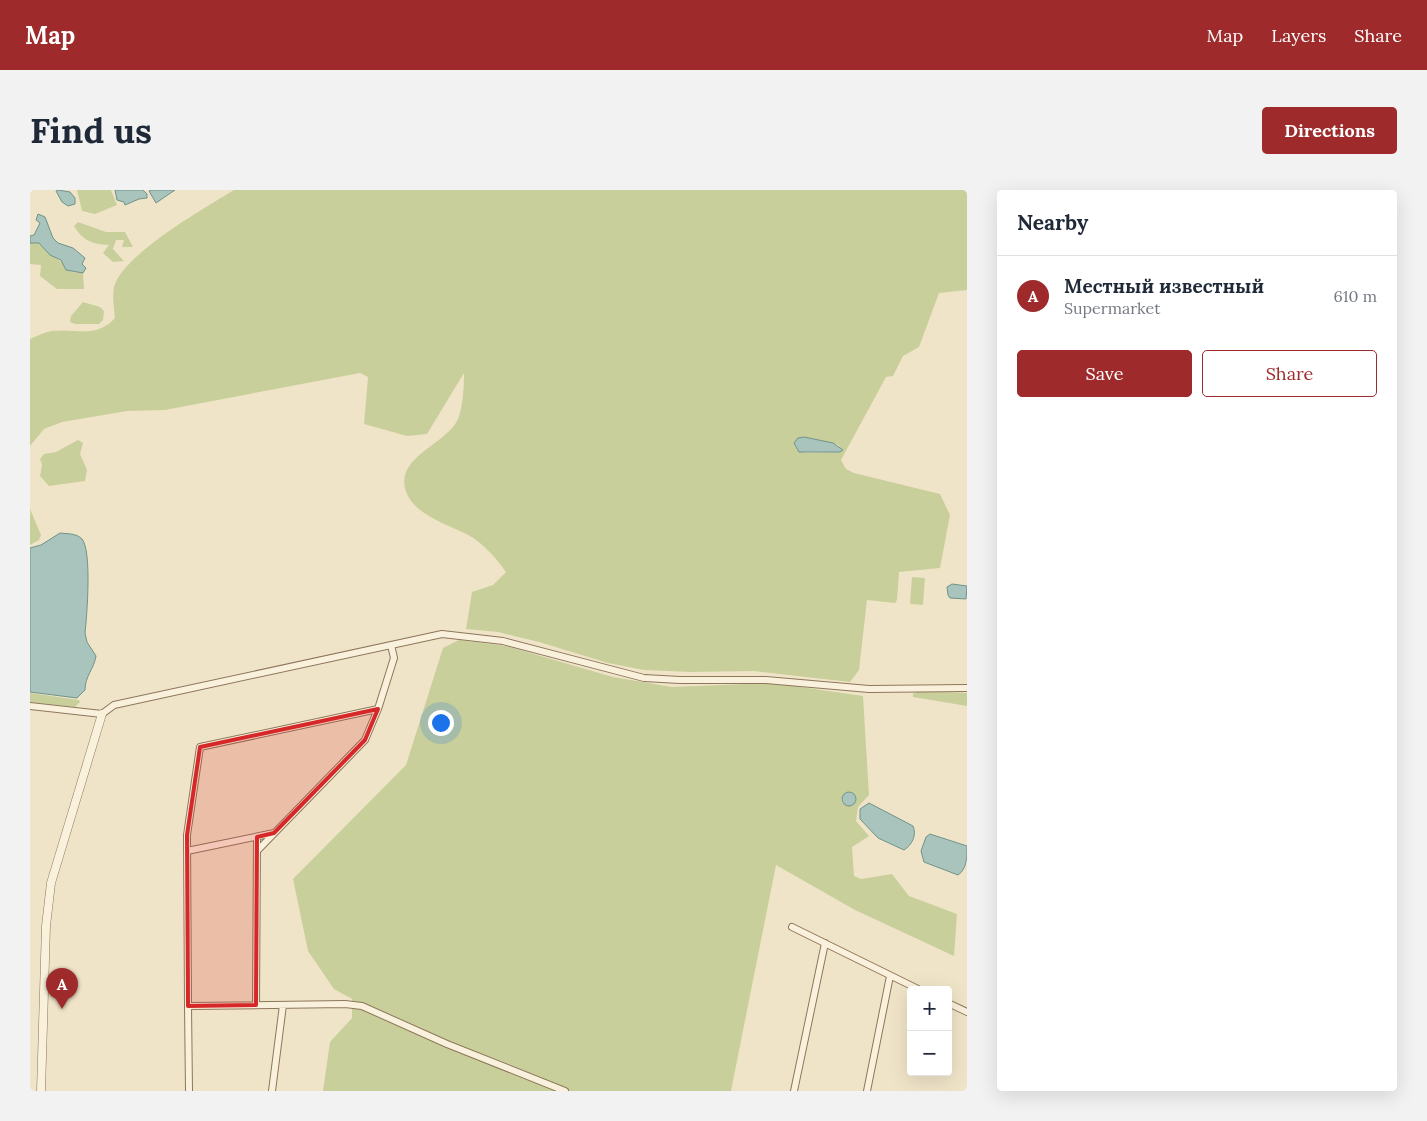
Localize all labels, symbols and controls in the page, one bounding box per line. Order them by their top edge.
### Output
text: Map [25,20,75,51]
text: Map [1207,24,1243,47]
text: Layers [1271,24,1326,47]
text: Share [1354,24,1402,47]
button: Directions [1262,107,1397,154]
text: Find us [30,108,152,153]
text: Nearby [1017,209,1088,236]
text: Местный известный [1064,274,1264,298]
text: A [1028,286,1038,306]
text: 610 m [1333,286,1377,306]
text: Supermarket [1064,298,1160,318]
button: Save [1017,350,1192,397]
button: Share [1202,350,1377,397]
your location [428,710,454,736]
pin: A [46,968,78,1009]
map controls [907,986,952,1076]
button: + [907,986,952,1031]
button: − [907,1031,952,1076]

